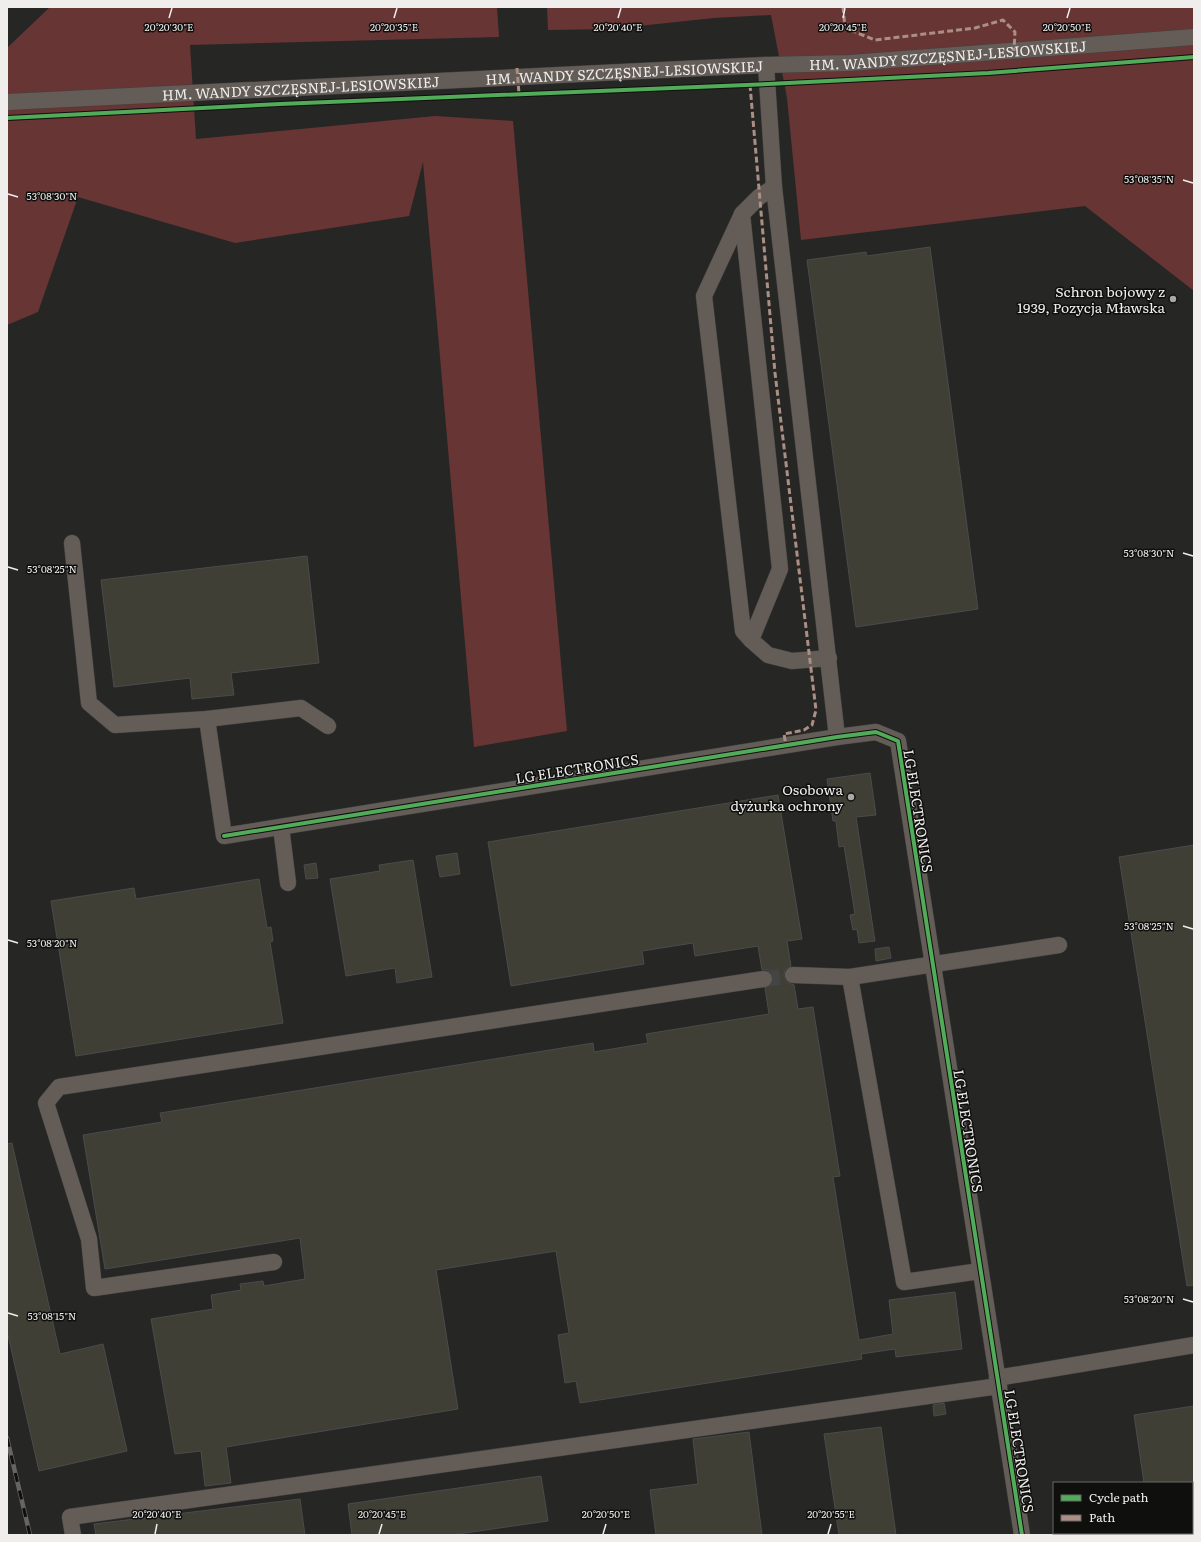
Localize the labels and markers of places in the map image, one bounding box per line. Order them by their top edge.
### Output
place label: Schron bojowy z 1939, Pozycja Mławska [1017,281,1165,317]
marker: Schron bojowy z 1939, Pozycja Mławska [1168,294,1178,304]
place label: Osobowa dyżurka ochrony [731,779,844,815]
marker: Osobowa dyżurka ochrony [846,792,856,802]

